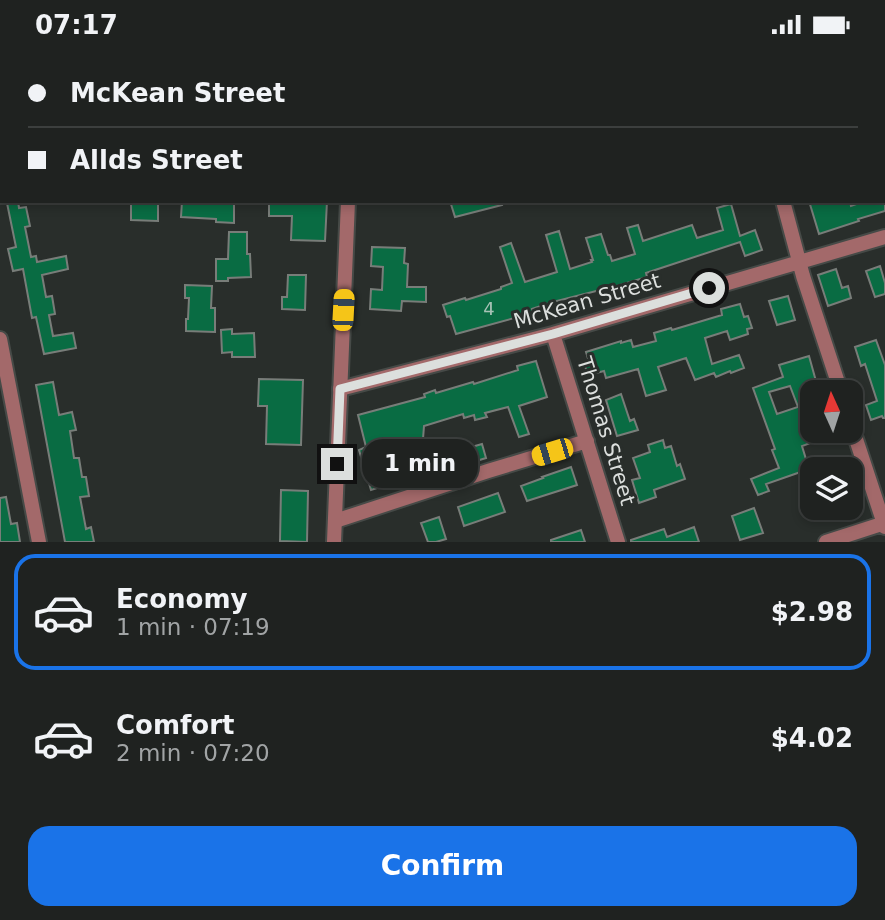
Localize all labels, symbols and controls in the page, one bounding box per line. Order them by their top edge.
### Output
text: 07:17 [35,10,118,40]
text: McKean Street [70,78,285,108]
text: Allds Street [70,145,243,175]
street label: McKean Street [511,269,663,333]
route start [693,272,725,304]
car [332,288,355,332]
house number: 4 [483,298,495,319]
street label: Thomas Street [572,353,640,508]
north arrow [800,380,863,443]
map controls [800,380,863,520]
car [529,436,576,468]
callout: 1 min [362,439,477,489]
route end [321,448,353,480]
text: 1 min [384,450,456,476]
button: layers [800,457,863,520]
icon: car [32,581,95,644]
text: Economy [116,584,247,614]
text: $2.98 [771,597,853,627]
text: 1 min · 07:19 [116,614,270,640]
icon: car [32,707,95,770]
text: Comfort [116,710,234,740]
text: $4.02 [771,723,853,753]
text: 2 min · 07:20 [116,740,270,766]
button: Confirm [28,826,857,906]

